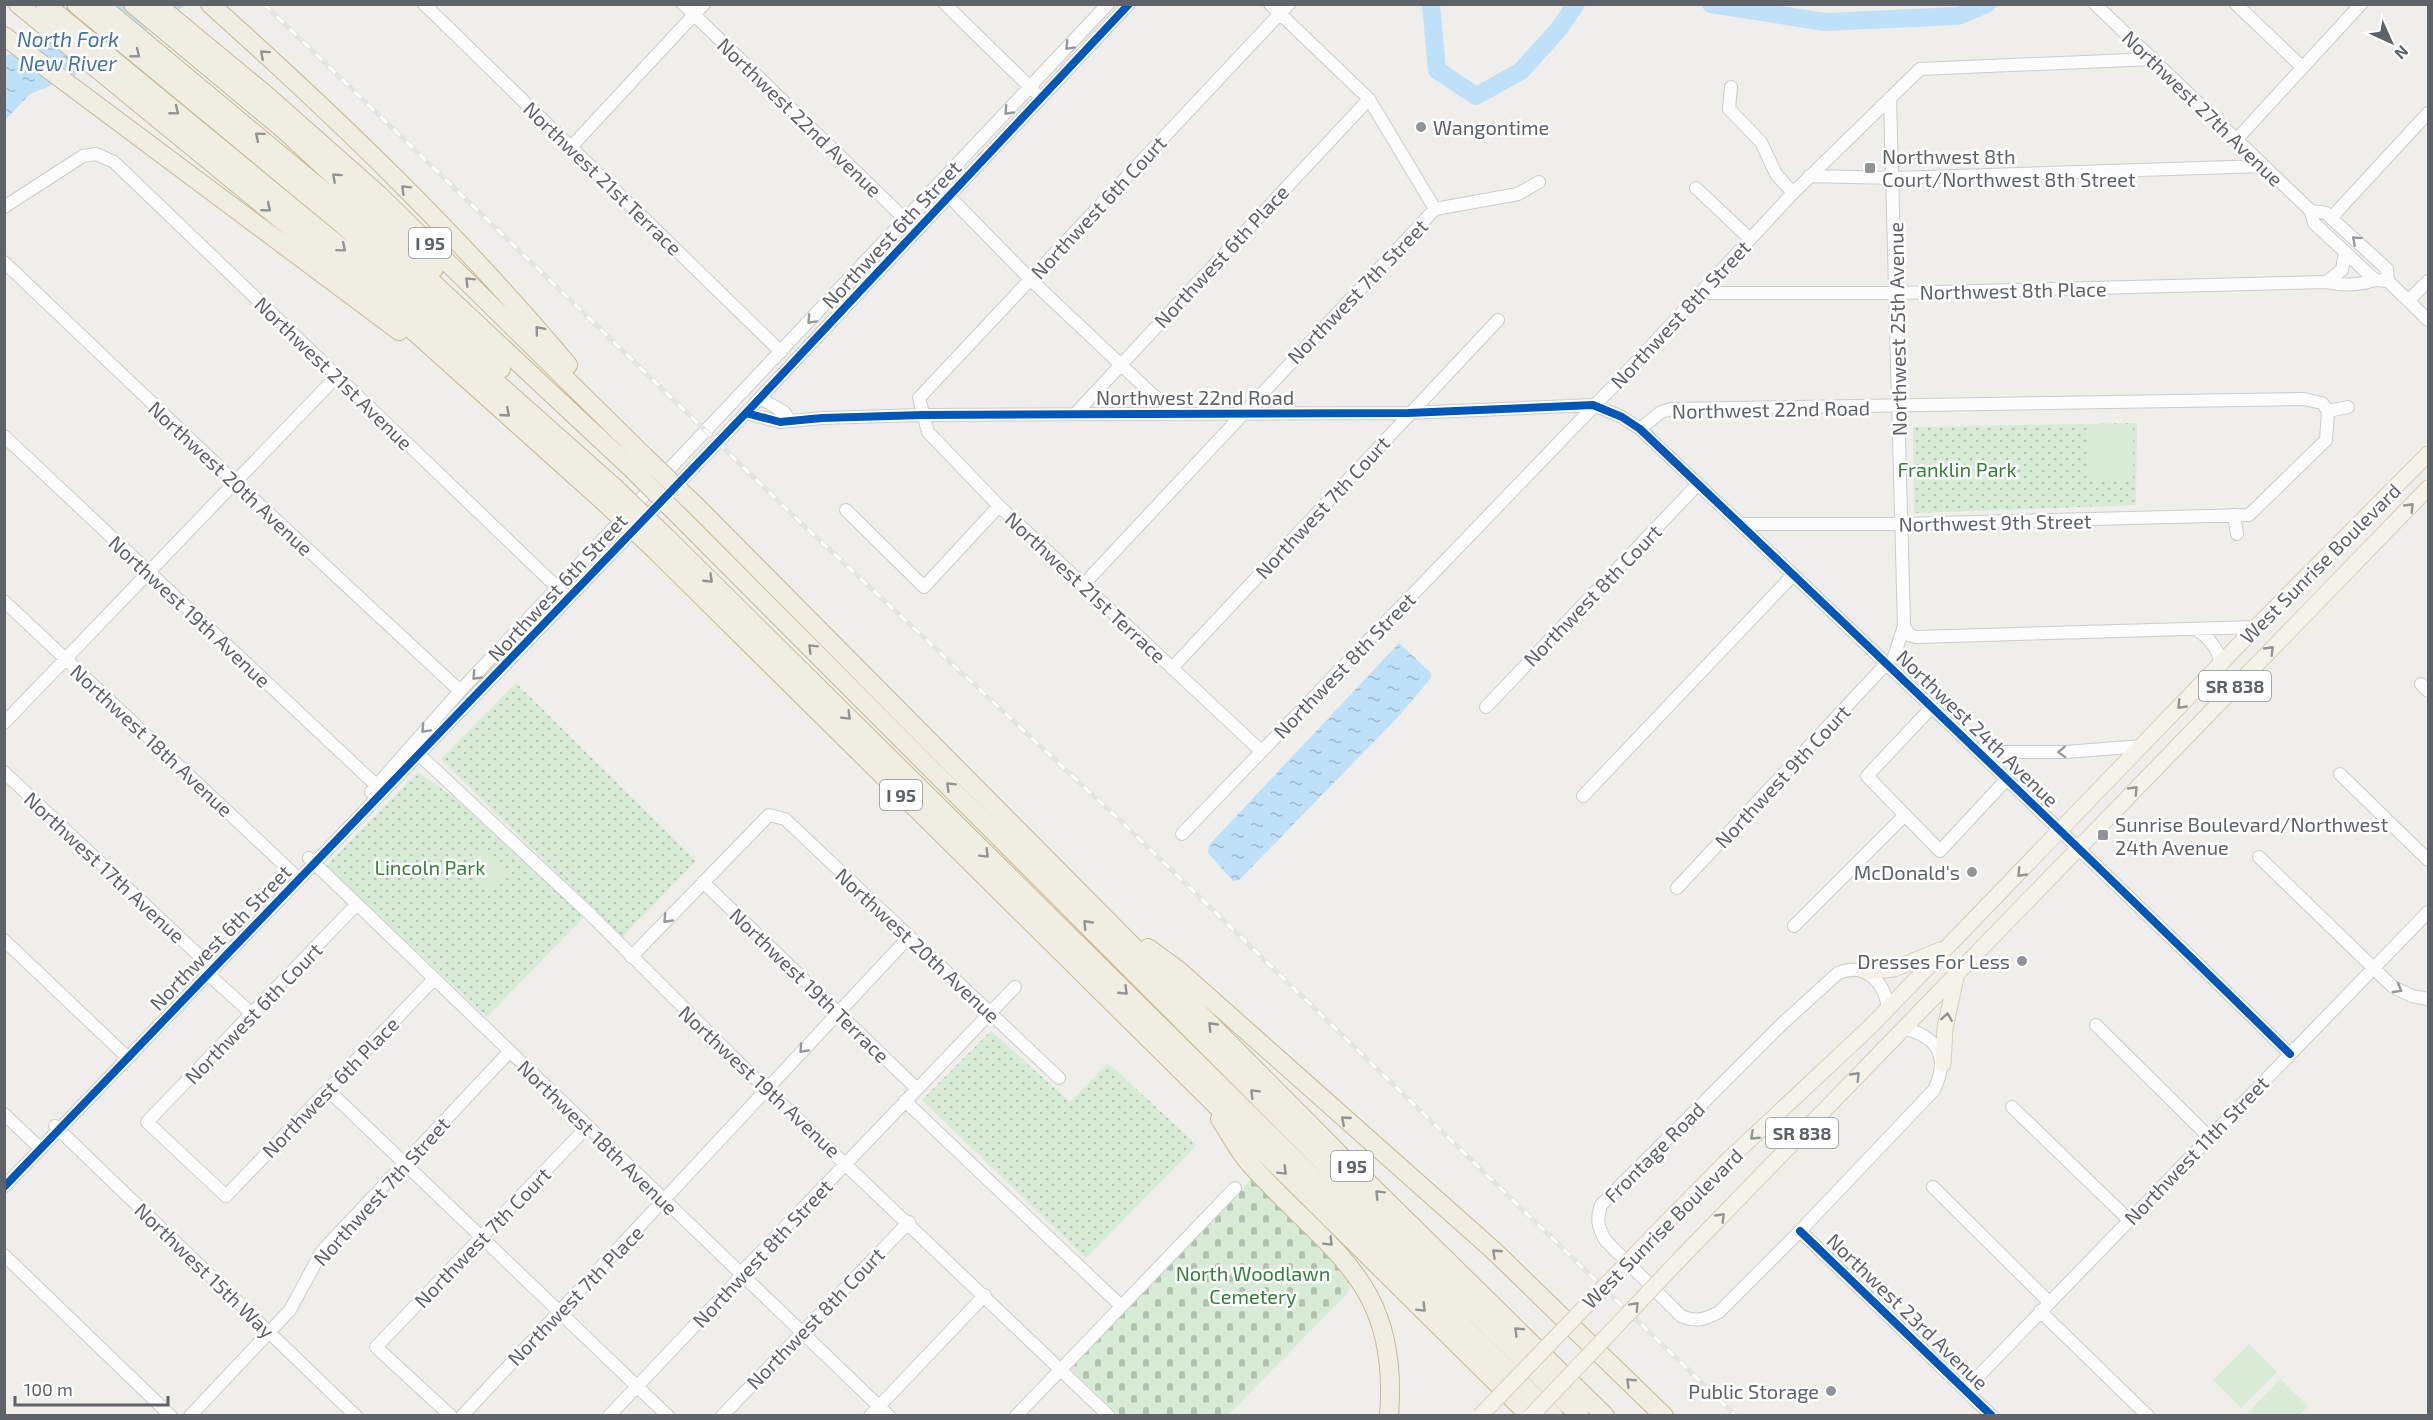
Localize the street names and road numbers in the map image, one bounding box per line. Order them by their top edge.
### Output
street label: Northwest 27th Avenue [2118,25,2288,191]
street label: Northwest 22nd Avenue [713,32,887,202]
street label: Northwest 21st Terrace [519,96,687,260]
street label: Northwest 6th Court [1025,130,1171,284]
street label: Northwest 6th Street [816,155,966,313]
street label: Northwest 6th Place [1149,180,1293,332]
street label: Northwest 7th Street [1282,213,1432,368]
street label: Northwest 25th Avenue [1883,222,1911,436]
road number: I 95 [409,228,451,258]
street label: Northwest 8th Street [1605,235,1755,393]
street label: Northwest 8th Place [1919,276,2107,304]
street label: Northwest 21st Avenue [250,291,418,455]
street label: Northwest 22nd Road [1096,385,1294,409]
street label: Northwest 22nd Road [1672,395,1870,423]
street label: Northwest 20th Avenue [144,396,318,560]
street label: Northwest 7th Court [1250,431,1394,583]
street label: West Sunrise Boulevard [2235,478,2405,648]
street label: Northwest 21st Terrace [1001,506,1171,668]
street label: Northwest 6th Street [482,508,632,666]
street label: Northwest 9th Street [1898,508,2092,536]
street label: Northwest 8th Court [1518,519,1666,671]
street label: Northwest 19th Avenue [104,530,276,692]
street label: Northwest 8th Street [1268,587,1420,743]
street label: Northwest 24th Avenue [1892,644,2064,812]
street label: Northwest 18th Avenue [66,659,238,821]
road number: SR 838 [2199,671,2271,701]
street label: Northwest 9th Court [1709,699,1855,853]
road number: I 95 [880,780,922,810]
street label: Northwest 17th Avenue [20,786,190,948]
street label: Northwest 6th Street [144,859,296,1015]
street label: Northwest 20th Avenue [831,863,1005,1027]
street label: Northwest 19th Terrace [725,903,895,1067]
street label: Northwest 6th Court [179,937,327,1089]
street label: Northwest 19th Avenue [674,1000,846,1162]
street label: Northwest 6th Place [257,1012,403,1162]
street label: Northwest 18th Avenue [513,1055,683,1219]
street label: Northwest 11th Street [2119,1070,2273,1229]
street label: Frontage Road [1599,1097,1709,1207]
street label: Northwest 7th Street [308,1111,454,1270]
road number: SR 838 [1766,1118,1838,1148]
street label: West Sunrise Boulevard [1577,1143,1747,1313]
road number: I 95 [1331,1151,1373,1181]
street label: Northwest 7th Court [409,1162,555,1312]
street label: Northwest 8th Street [687,1174,837,1332]
street label: Northwest 15th Way [130,1197,280,1343]
street label: Northwest 7th Place [502,1220,648,1370]
street label: Northwest 23rd Avenue [1822,1228,1994,1394]
street label: Northwest 8th Court [741,1242,889,1394]

